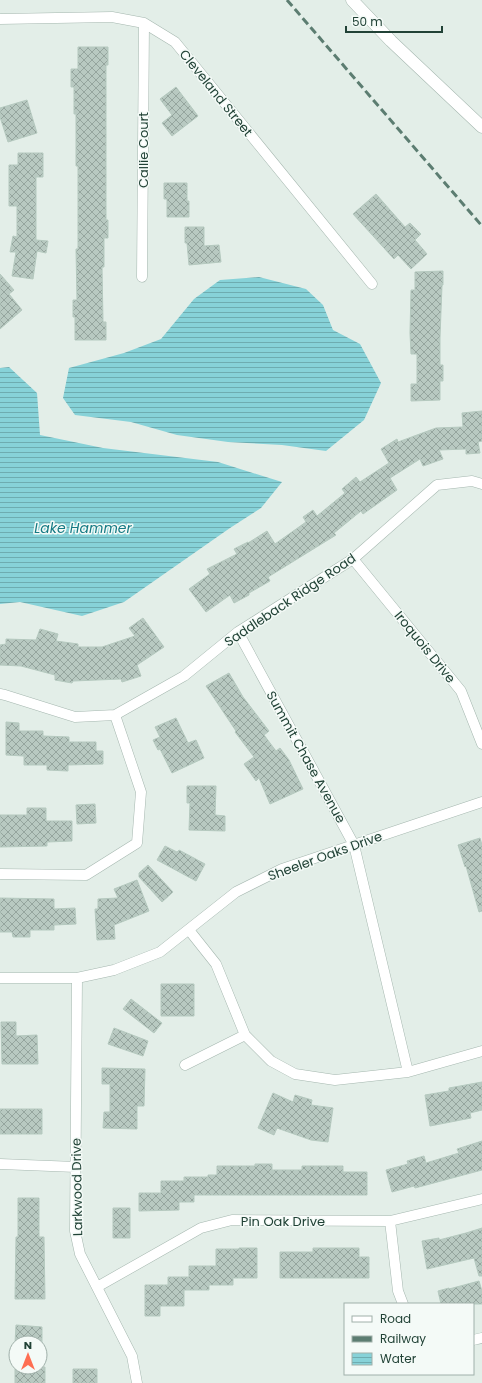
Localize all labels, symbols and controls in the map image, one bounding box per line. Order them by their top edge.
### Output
scale bar [346,8,442,34]
text: 50 m [352,13,383,30]
street label: Cleveland Street [175,45,257,141]
street label: Callie Court [134,112,153,188]
water label: Lake Hammer [34,518,132,538]
street label: Saddleback Ridge Road [220,549,360,651]
street label: Iroquois Drive [390,607,460,687]
street label: Summit Chase Avenue [262,687,350,827]
street label: Sheeler Oaks Drive [265,827,385,885]
street label: Larkwood Drive [67,1138,87,1236]
street label: Pin Oak Drive [241,1212,325,1231]
legend [344,1303,474,1375]
text: Road [380,1310,411,1327]
text: Railway [380,1330,426,1347]
north arrow [8,1335,48,1375]
text: N [24,1337,32,1353]
text: Water [380,1350,417,1367]

